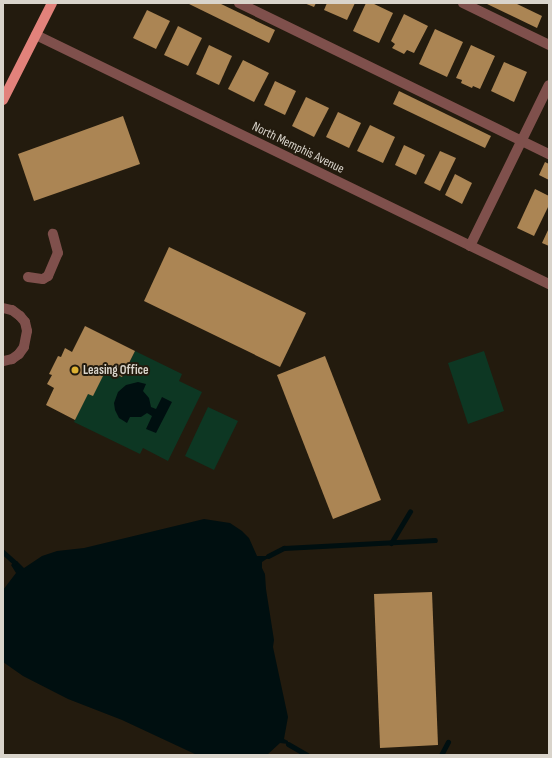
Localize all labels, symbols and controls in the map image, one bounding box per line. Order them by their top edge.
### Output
street label: North Memphis Avenue [249,119,347,177]
place label: Leasing Office [83,362,149,378]
marker: Leasing Office [70,365,80,375]

